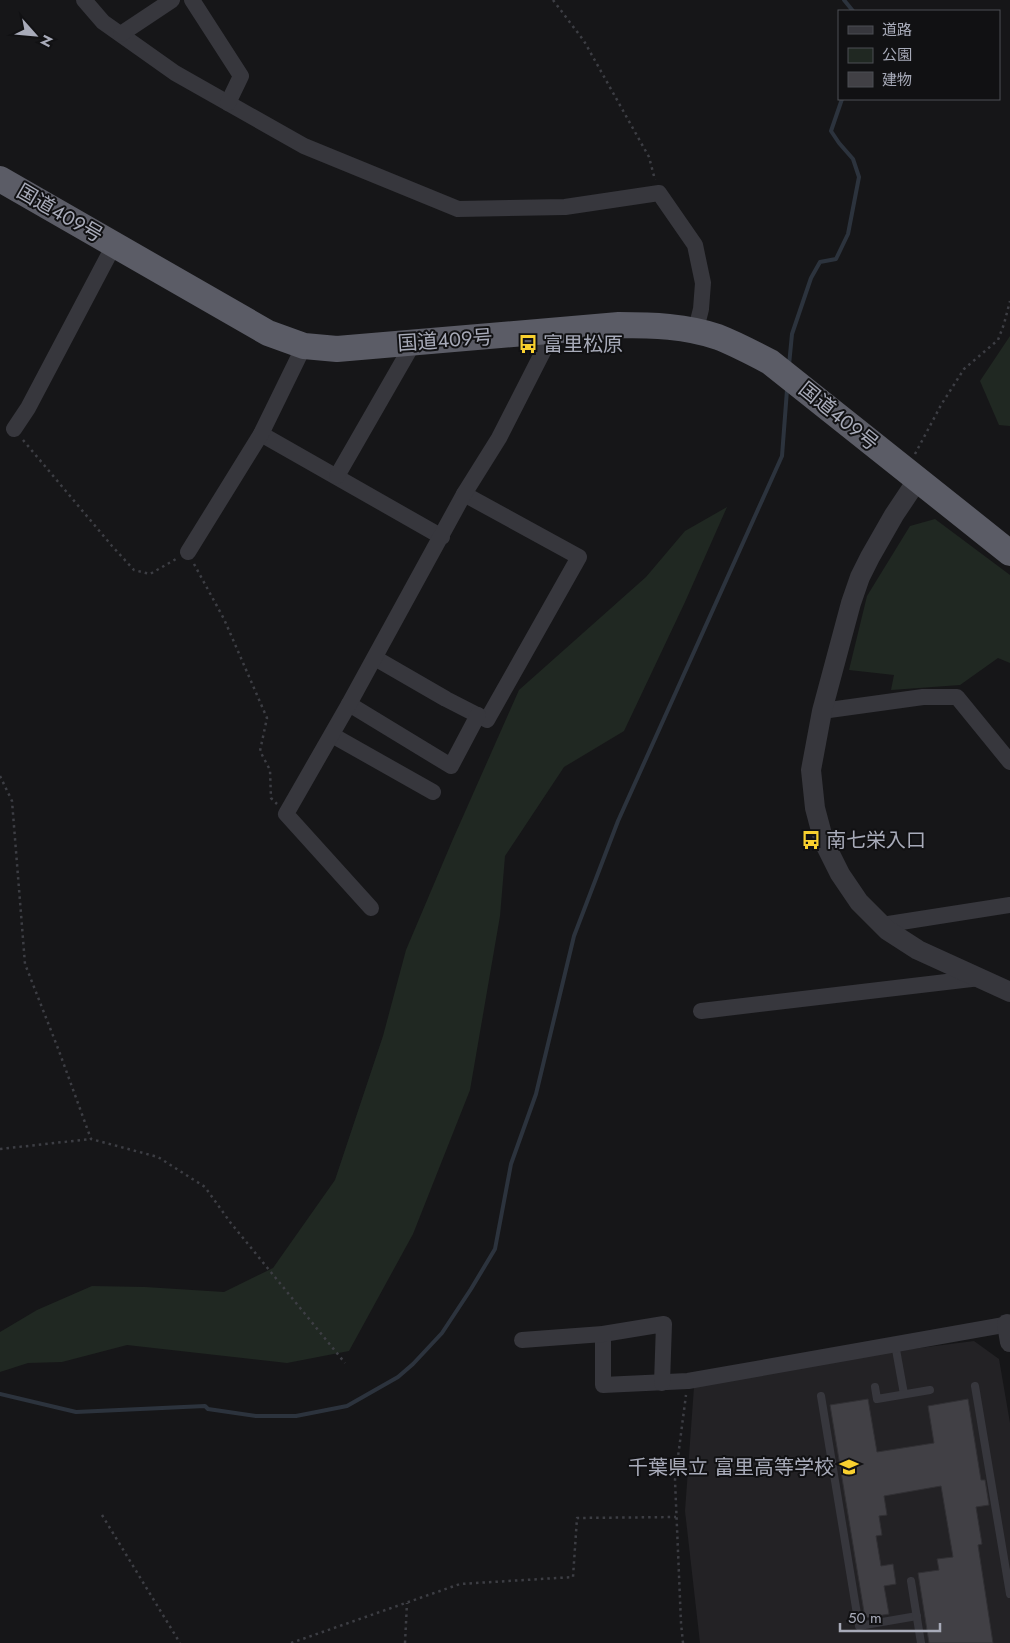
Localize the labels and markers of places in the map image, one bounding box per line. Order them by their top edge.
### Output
place label: 富里松原 [543,330,623,359]
bus stop icon: 富里松原 [517,333,539,355]
place label: 南七栄入口 [826,826,926,855]
bus stop icon: 南七栄入口 [800,829,822,851]
place label: 千葉県立 富里高等学校 [628,1453,834,1482]
school or university icon: 千葉県立 富里高等学校 [838,1456,860,1478]

